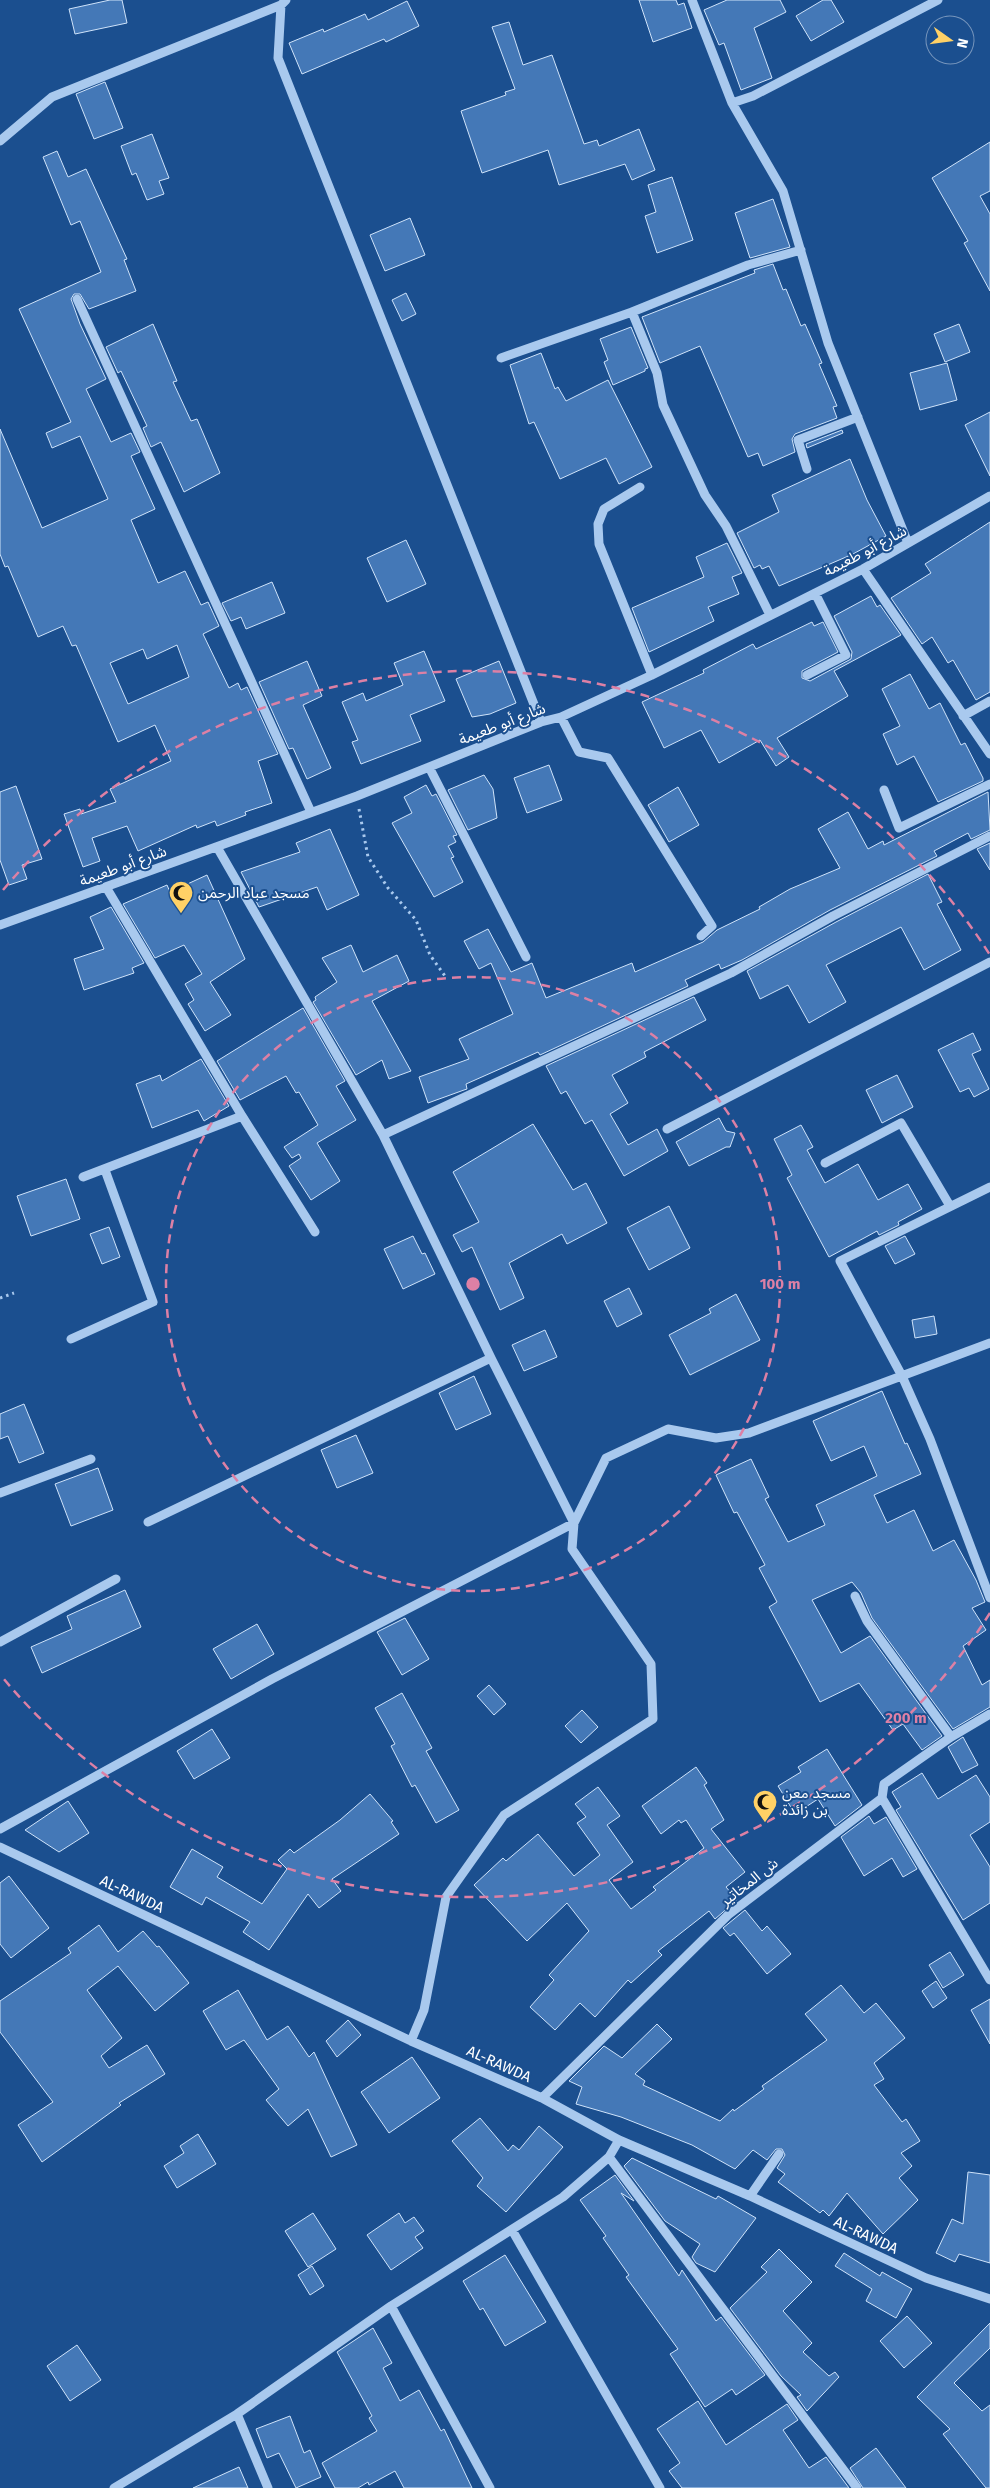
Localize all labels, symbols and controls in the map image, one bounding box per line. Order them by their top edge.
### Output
north arrow [925,15,975,65]
text: N [953,36,972,50]
street label: شارع أبو طعيمة [820,521,911,583]
street label: شارع أبو طعيمة [456,699,549,752]
street label: شارع أبو طعيمة [77,842,170,893]
mosque icon: مسجد عباد الرحمن [168,880,194,914]
place label: مسجد عباد الرحمن [198,884,310,902]
centre of rings [464,1275,482,1293]
text: 100 m [760,1275,800,1293]
text: 200 m [885,1709,927,1727]
place label: مسجد معن بن زائدة [782,1784,851,1819]
mosque icon: مسجد معن بن زائدة [752,1789,778,1823]
street label: ش المخاتير [716,1854,781,1911]
street label: AL-RAWDA [97,1871,167,1917]
street label: AL-RAWDA [464,2042,534,2086]
street label: AL-RAWDA [831,2212,901,2258]

